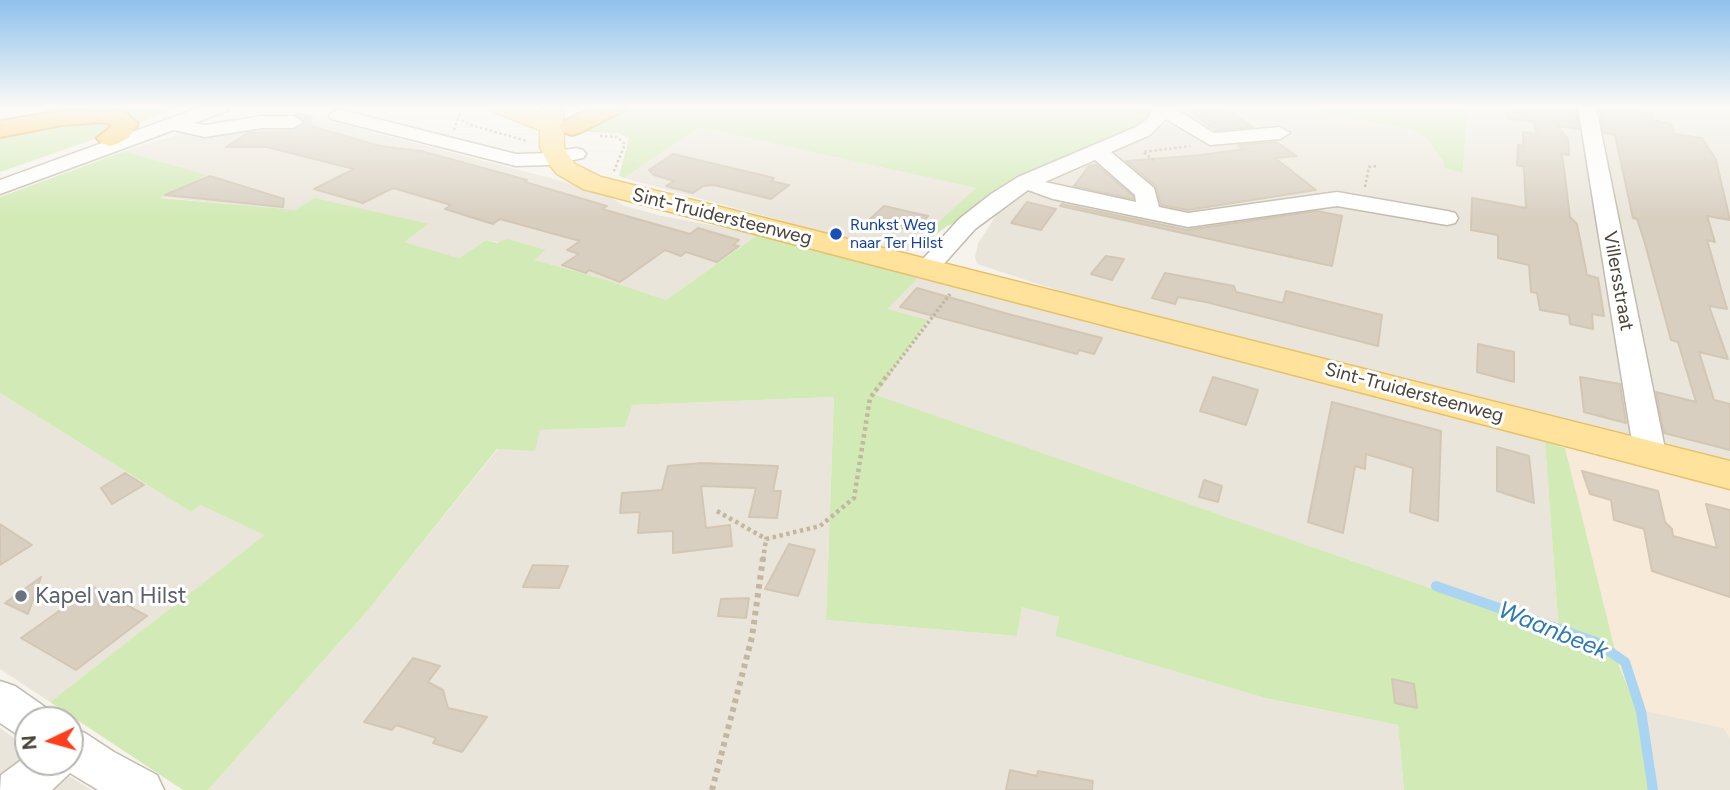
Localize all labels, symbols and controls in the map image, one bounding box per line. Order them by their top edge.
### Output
street label: Sint-Truidersteenweg [630,184,814,250]
place label: Runkst Weg naar Ter Hilst [850,215,943,253]
marker: Runkst Weg naar Ter Hilst [828,226,844,242]
street label: Villersstraat [1598,229,1638,333]
street label: Sint-Truidersteenweg [1322,358,1506,428]
place label: Kapel van Hilst [35,582,186,610]
marker: Kapel van Hilst [13,588,29,604]
water label: Waanbeek [1494,596,1612,666]
north arrow [14,706,84,776]
text: N [17,734,42,751]

